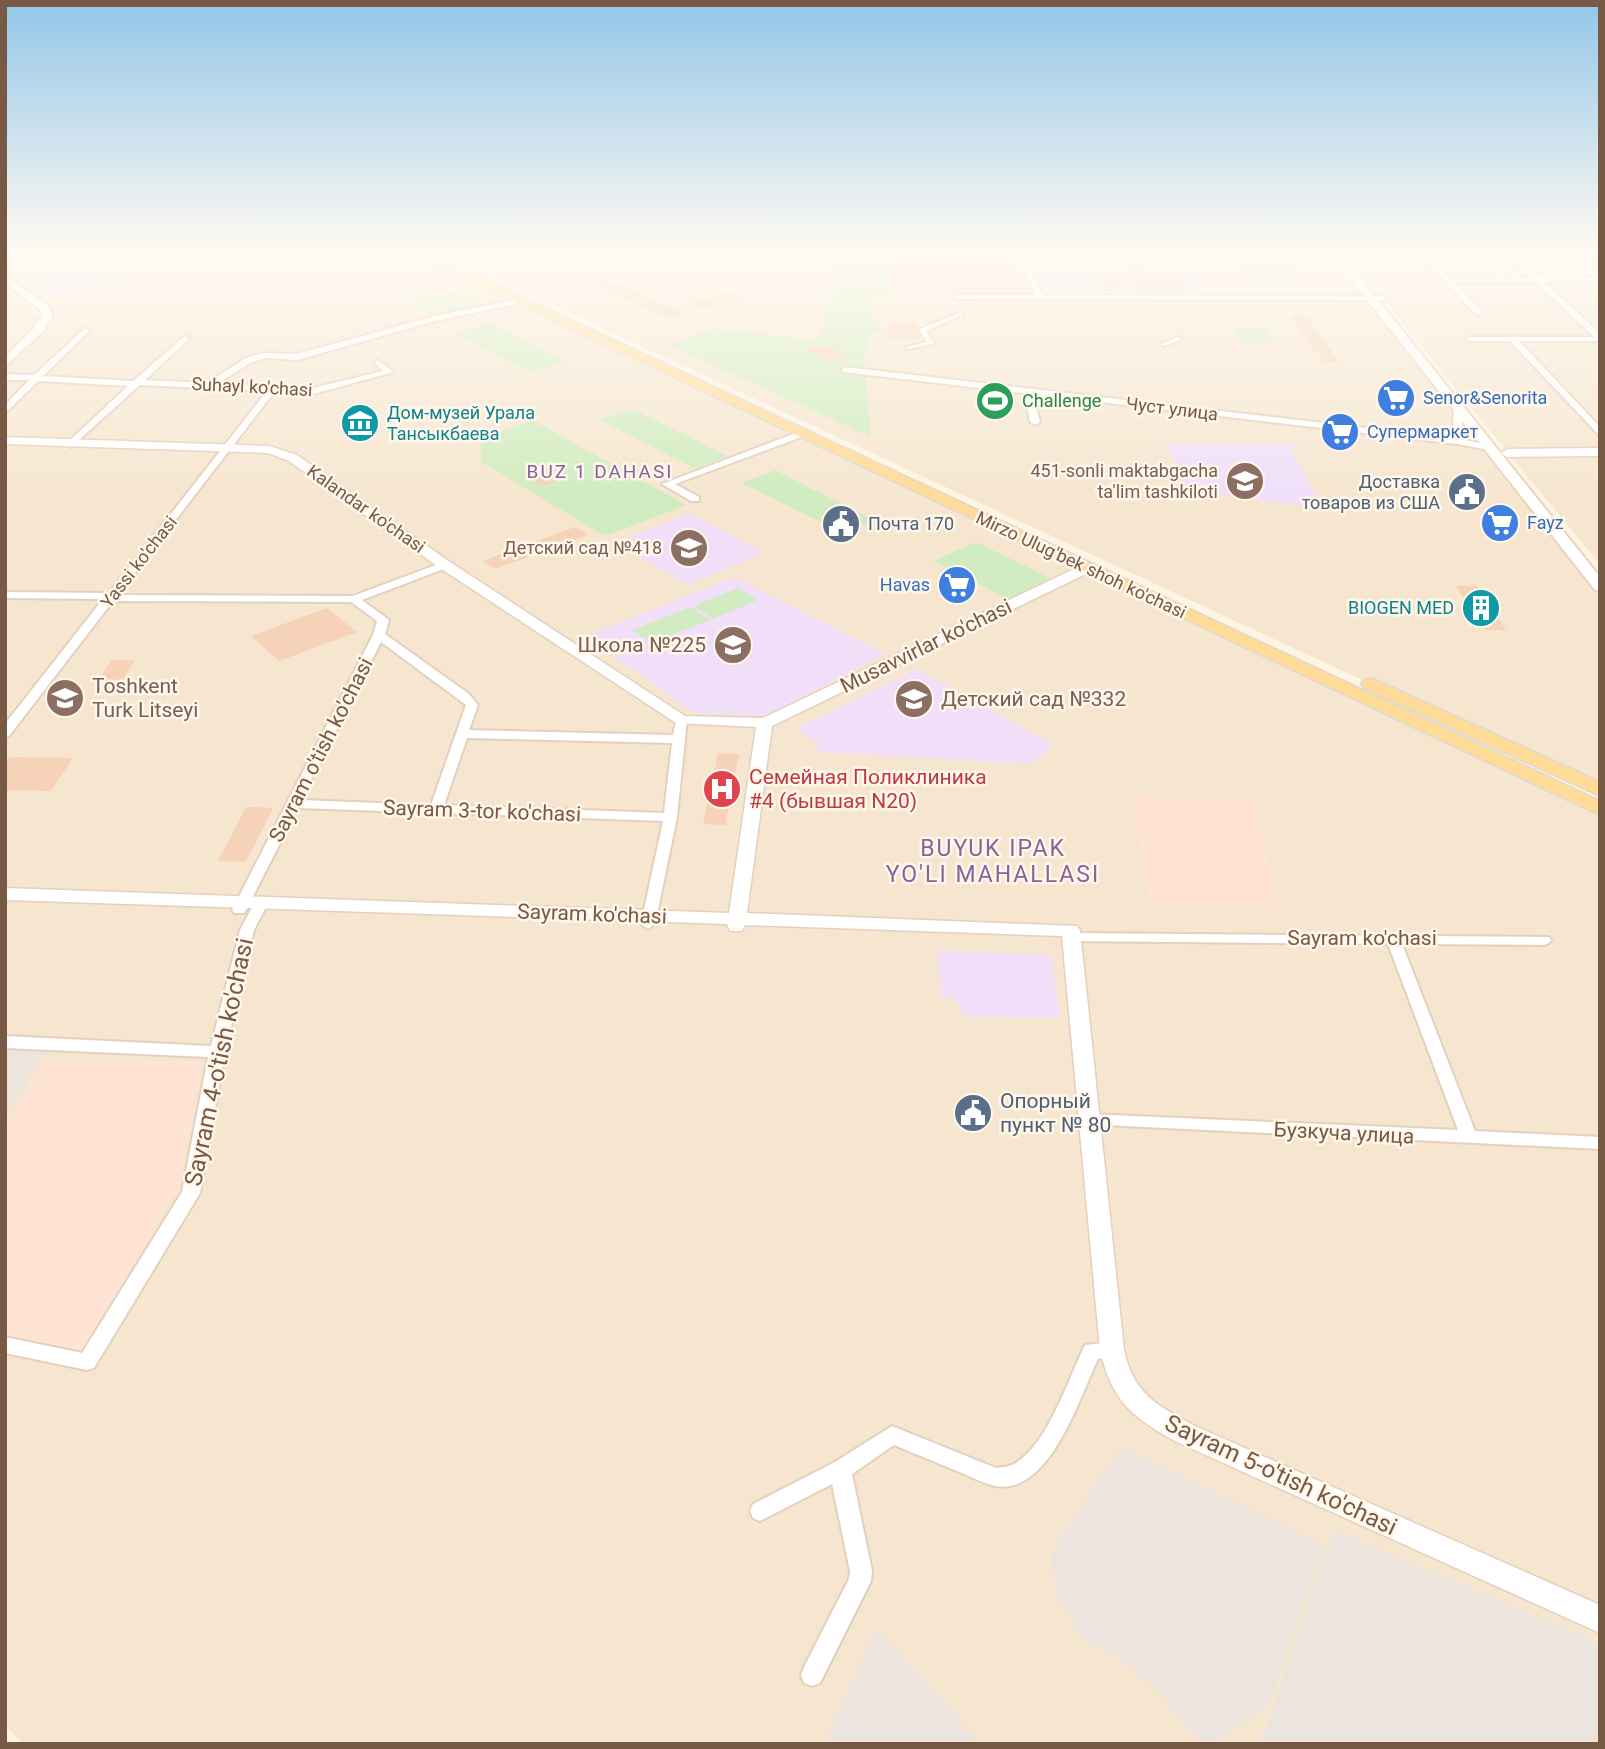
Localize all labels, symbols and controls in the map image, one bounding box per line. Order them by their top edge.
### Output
street label: Suhayl ko'chasi [191,373,313,400]
supermarket icon: Senor&Senorita [1375,377,1417,419]
sports icon: Challenge [974,380,1016,422]
place label: Senor&Senorita [1423,387,1547,408]
place label: Challenge [1022,390,1101,411]
street label: Чуст улица [1125,392,1219,425]
museum icon: Дом-музей Урала Тансыкбаева [339,402,381,444]
place label: Дом-музей Урала Тансыкбаева [387,402,535,444]
supermarket icon: Супермаркет [1319,411,1361,453]
place label: Супермаркет [1367,421,1479,442]
street label: Kalandar ko'chasi [303,460,429,557]
district label: BUZ 1 DAHASI [527,460,673,483]
place label: 451-sonli maktabgacha ta'lim tashkiloti [1030,460,1218,502]
school or university icon: 451-sonli maktabgacha ta'lim tashkiloti [1224,460,1266,502]
place label: Доставка товаров из США [1302,471,1440,513]
public building icon: Доставка товаров из США [1446,471,1488,513]
supermarket icon: Fayz [1479,502,1521,544]
public building icon: Почта 170 [820,503,862,545]
street label: Mirzo Ulug'bek shoh ko'chasi [973,507,1190,623]
street label: Yassi ko'chasi [96,511,181,612]
place label: Fayz [1527,512,1564,533]
place label: Почта 170 [868,513,954,534]
school or university icon: Детский сад №418 [668,527,710,569]
place label: Детский сад №418 [503,537,662,558]
supermarket icon: Havas [936,564,978,606]
place label: Havas [880,574,930,595]
building icon: BIOGEN MED [1460,587,1502,629]
street label: Musavvirlar ko'chasi [836,594,1016,698]
place label: BIOGEN MED [1348,597,1454,618]
school or university icon: Школа №225 [712,624,754,666]
place label: Школа №225 [578,633,706,657]
street label: Sayram o'tish ko'chasi [264,654,378,846]
place label: Toshkent Turk Litseyi [92,674,198,722]
school or university icon: Toshkent Turk Litseyi [44,677,86,719]
school or university icon: Детский сад №332 [893,678,935,720]
place label: Детский сад №332 [941,687,1126,711]
place label: Семейная Поликлиника #4 (бывшая N20) [749,765,987,813]
hospital icon: Семейная Поликлиника #4 (бывшая N20) [701,768,743,810]
street label: Sayram 3-tor ko'chasi [383,796,581,826]
district label: BUYUK IPAK YO'LI MAHALLASI [886,835,1100,888]
street label: Sayram ko'chasi [517,899,667,929]
street label: Sayram ko'chasi [1287,926,1437,950]
street label: Sayram 4-o'tish ko'chasi [179,936,259,1188]
place label: Опорный пункт № 80 [1000,1089,1111,1137]
public building icon: Опорный пункт № 80 [952,1092,994,1134]
street label: Бузкуча улица [1273,1117,1415,1149]
street label: Sayram 5-o'tish ko'chasi [1161,1409,1401,1541]

